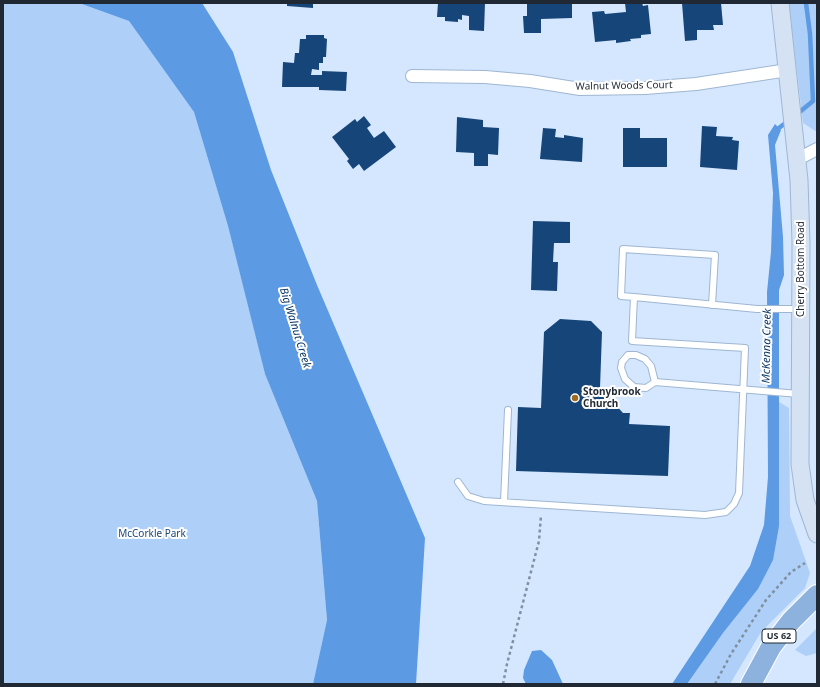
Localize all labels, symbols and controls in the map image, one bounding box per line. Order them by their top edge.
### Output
street label: Walnut Woods Court [575,79,673,93]
street label: Cherry Bottom Road [795,221,807,317]
water label: Big Walnut Creek [277,286,313,370]
water label: McKenna Creek [760,308,774,384]
place label: Stonybrook Church [583,386,641,410]
marker: Stonybrook Church [570,393,580,403]
park label: McCorkle Park [118,528,186,540]
road number: US 62 [762,629,796,643]

